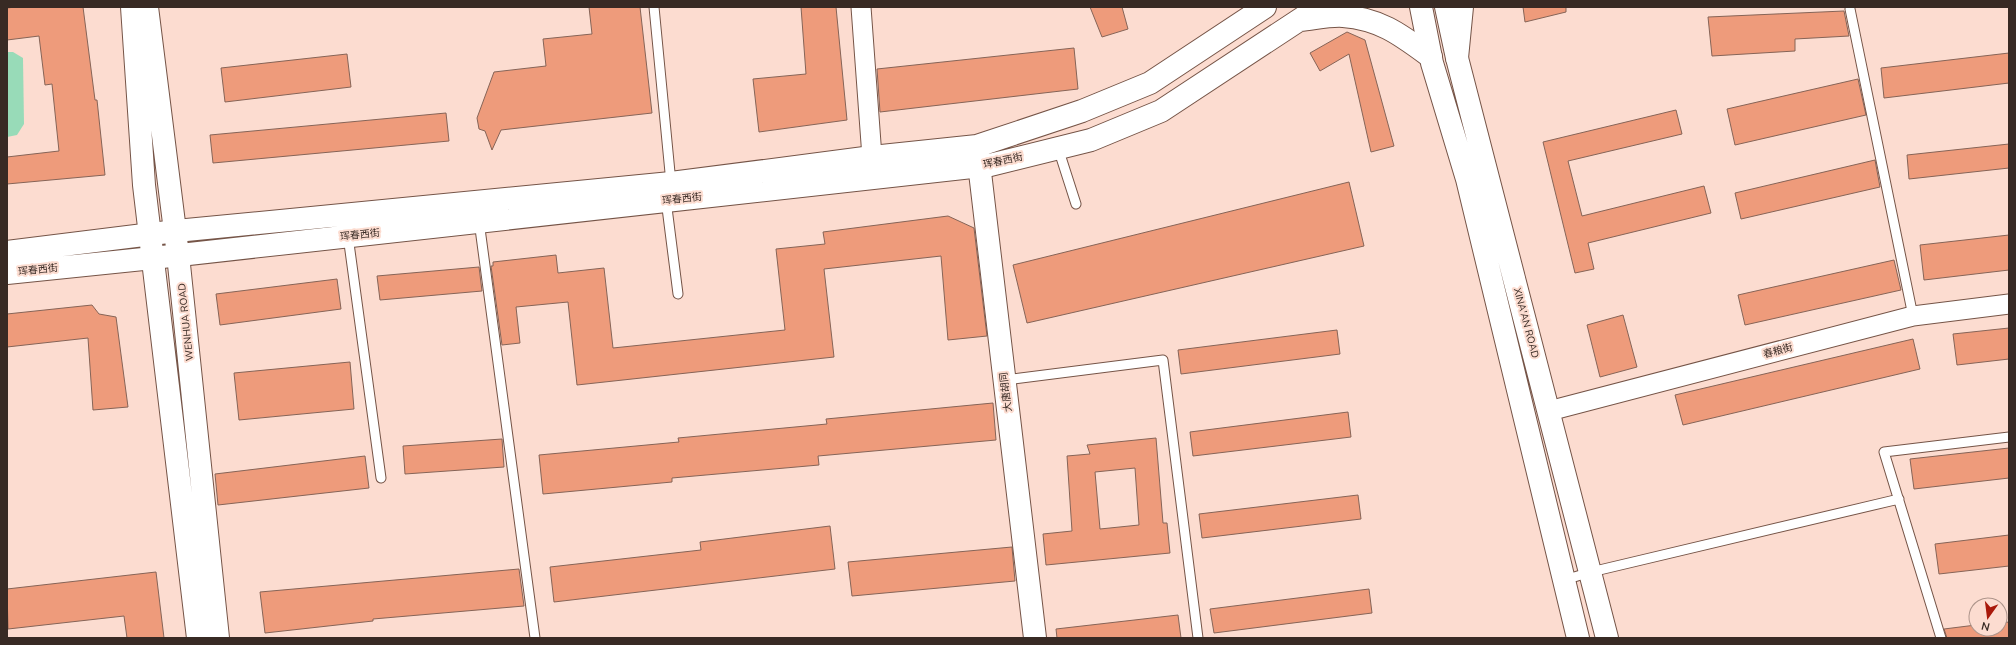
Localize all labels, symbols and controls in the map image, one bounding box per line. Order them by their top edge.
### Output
street label: 珲春西街 [982,150,1024,172]
street label: 珲春西街 [661,190,703,208]
street label: 珲春西街 [339,226,381,244]
street label: 珲春西街 [17,261,59,279]
street label: WENHUA ROAD [175,283,197,361]
street label: XINA'AN ROAD [1510,286,1542,360]
street label: 春粮街 [1762,340,1794,362]
street label: 大唐胡同 [997,371,1015,413]
north arrow [1968,597,2008,637]
text: N [1980,618,1992,634]

